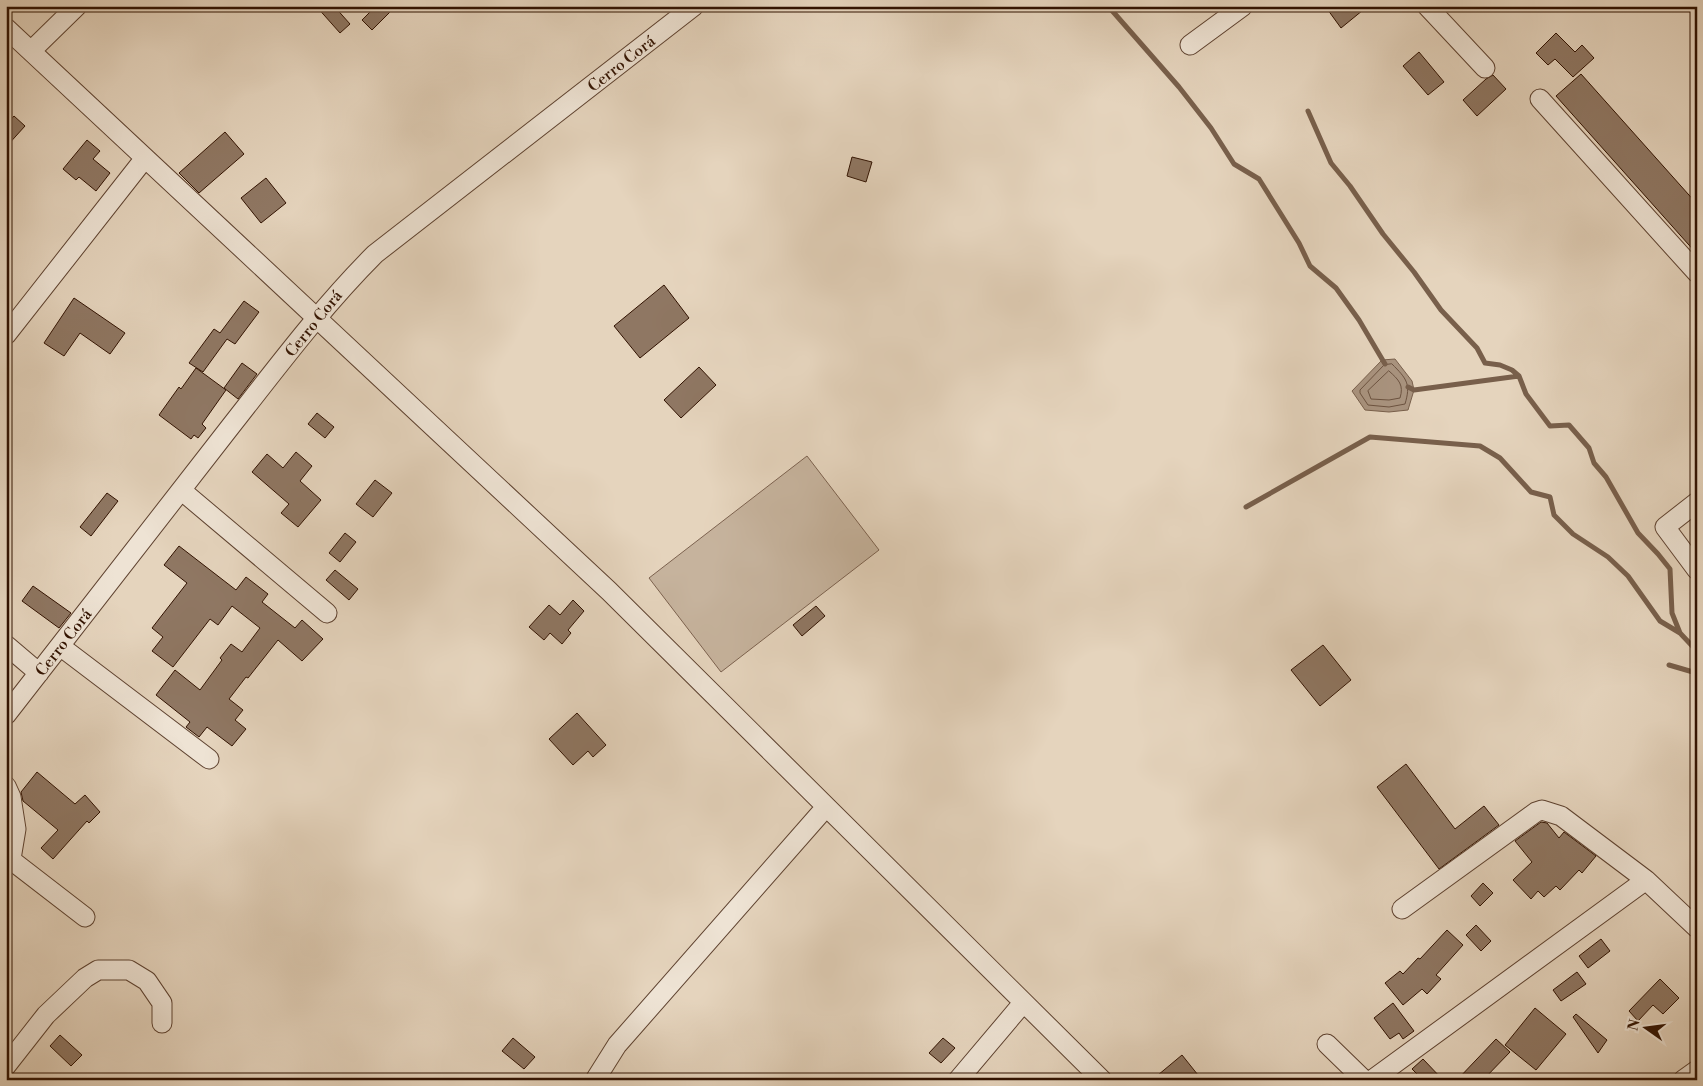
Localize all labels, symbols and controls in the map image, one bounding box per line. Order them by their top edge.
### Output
street label: Cerro Corá [584,31,660,96]
street label: Cerro Corá [281,285,347,361]
street label: Cerro Corá [31,604,97,680]
north arrow [1620,1004,1670,1054]
text: N [1624,1018,1644,1033]

